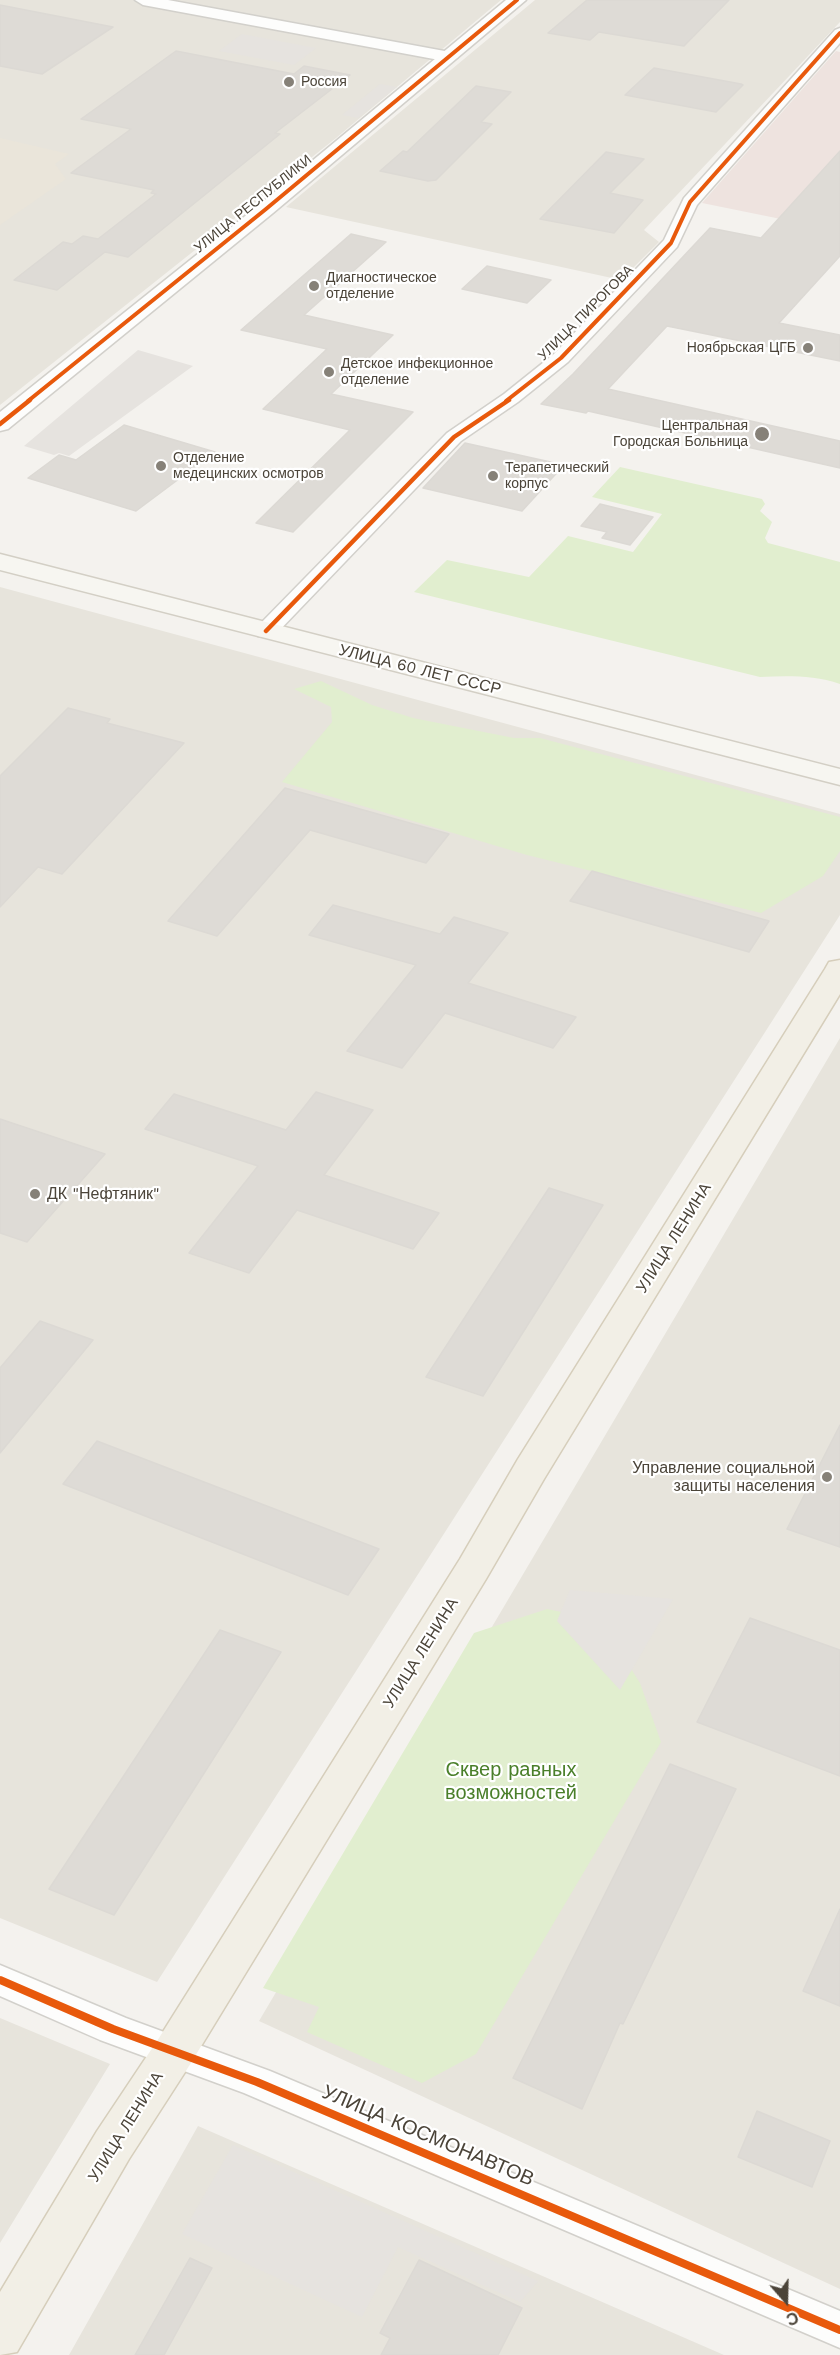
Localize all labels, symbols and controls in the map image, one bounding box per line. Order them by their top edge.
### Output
place label: Россия [301,74,347,90]
marker: Россия [282,75,296,89]
street label: УЛИЦА РЕСПУБЛИКИ [191,151,315,257]
street label: УЛИЦА ПИРОГОВА [535,262,637,364]
place label: Диагностическое отделение [326,270,437,302]
marker: Диагностическое отделение [307,279,321,293]
place label: Ноябрьская ЦГБ [687,340,796,356]
marker: Ноябрьская ЦГБ [801,341,815,355]
place label: Детское инфекционное отделение [341,356,493,388]
marker: Детское инфекционное отделение [322,365,336,379]
place label: Центральная Городская Больница [613,418,748,450]
marker: Центральная Городская Больница [753,425,771,443]
place label: Отделение медецинских осмотров [173,450,324,482]
marker: Отделение медецинских осмотров [154,459,168,473]
place label: Терапетический корпус [505,460,609,492]
marker: Терапетический корпус [486,469,500,483]
street label: УЛИЦА 60 ЛЕТ СССР [337,641,503,699]
street label: УЛИЦА ЛЕНИНА [632,1179,716,1297]
place label: ДК "Нефтяник" [47,1184,160,1204]
marker: ДК "Нефтяник" [28,1187,42,1201]
place label: Управление социальной защиты населения [632,1458,815,1496]
marker: Управление социальной защиты населения [820,1470,834,1484]
street label: УЛИЦА ЛЕНИНА [379,1594,463,1712]
park label: Сквер равных возможностей [445,1758,577,1805]
street label: УЛИЦА ЛЕНИНА [84,2068,168,2186]
street label: УЛИЦА КОСМОНАВТОВ [318,2080,538,2192]
north arrow [756,2271,816,2331]
text: С [784,2307,801,2329]

